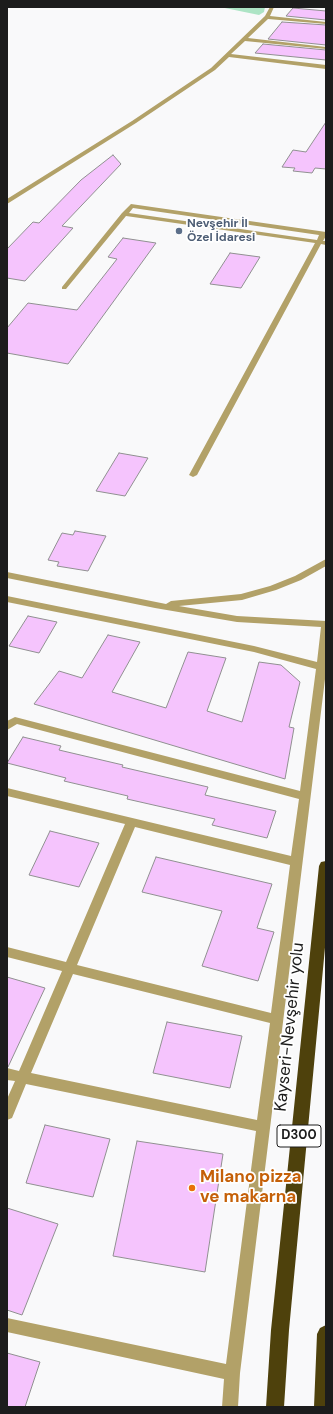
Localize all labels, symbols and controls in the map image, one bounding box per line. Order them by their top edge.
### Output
place label: Nevşehir İl Özel İdaresi [187,217,255,245]
marker: Nevşehir İl Özel İdaresi [174,226,184,236]
street label: Kayseri-Nevşehir yolu [271,941,309,1113]
road number: D300 [277,1125,321,1147]
place label: Milano pizza ve makarna [200,1168,301,1208]
marker: Milano pizza ve makarna [187,1183,197,1193]

